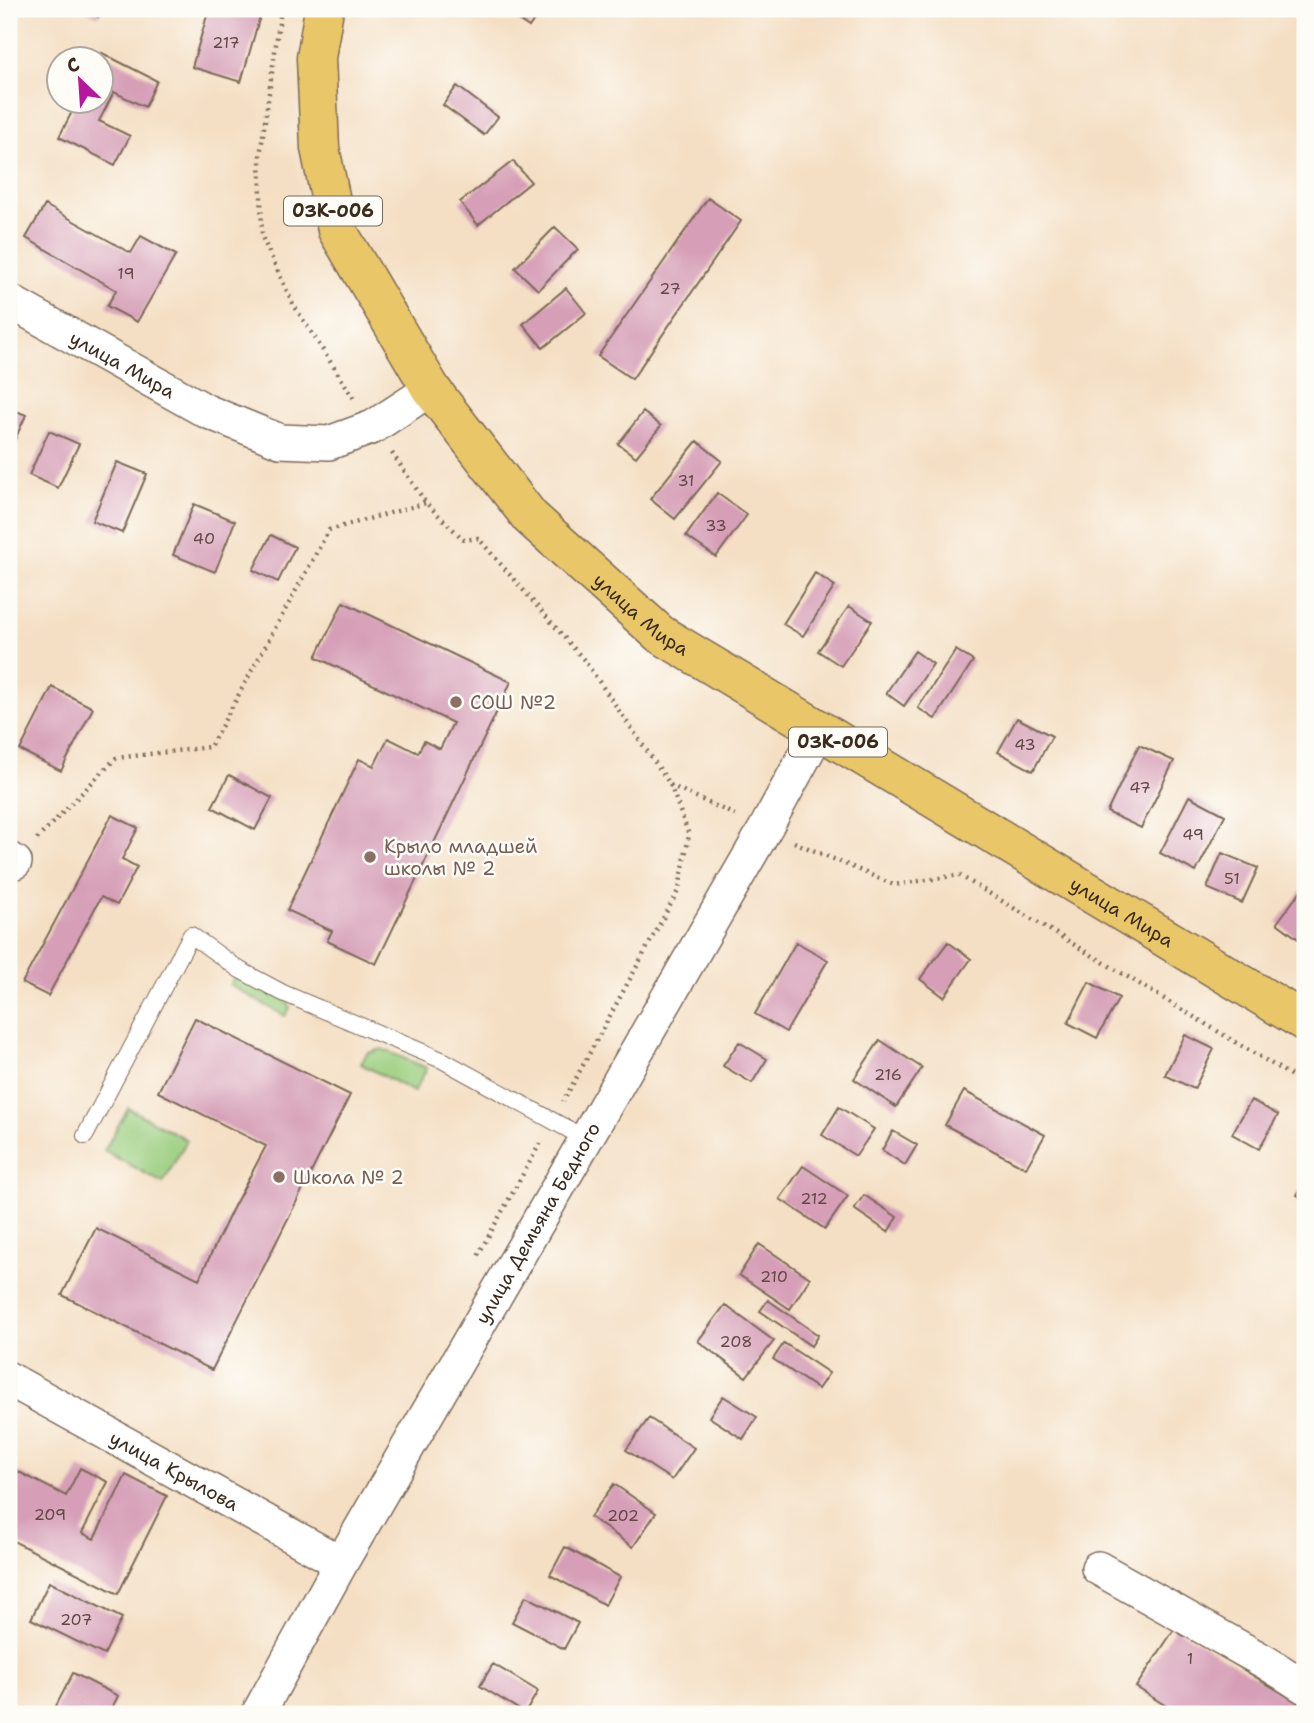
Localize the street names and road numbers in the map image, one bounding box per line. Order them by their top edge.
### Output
road number: 03К-006 [284,196,382,226]
street label: улица Мира [65,325,180,404]
street label: улица Мира [588,568,693,662]
road number: 03К-006 [789,728,887,756]
street label: улица Мира [1065,871,1178,953]
street label: улица Демьяна Бедного [470,1118,606,1329]
street label: улица Крылова [105,1425,243,1517]

